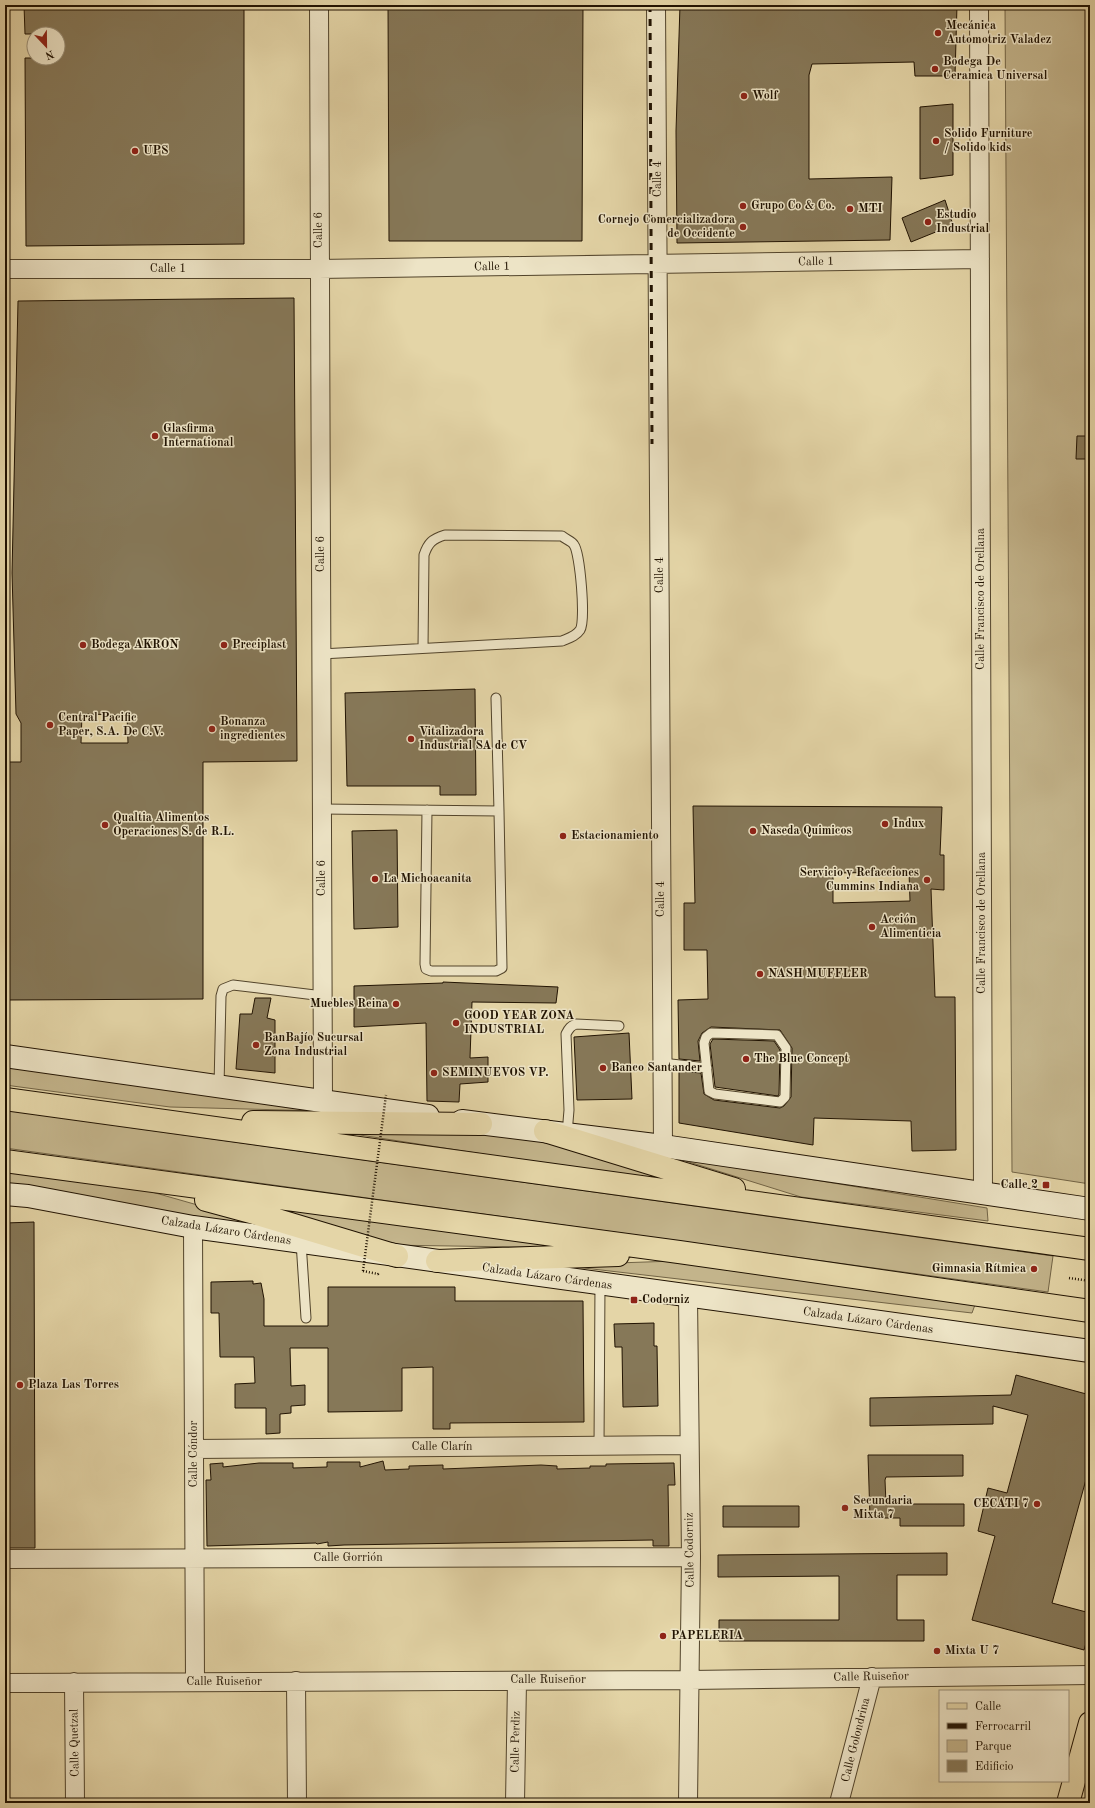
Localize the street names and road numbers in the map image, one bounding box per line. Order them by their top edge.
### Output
street label: Calle 4 [652,161,664,197]
street label: Calle 6 [313,212,325,248]
street label: Calle 1 [798,256,834,268]
street label: Calle 1 [474,261,510,273]
street label: Calle 1 [150,263,186,275]
street label: Calle Francisco de Orellana [975,528,987,670]
street label: Calle 6 [315,536,327,572]
street label: Calle 4 [654,557,666,593]
street label: Calle Francisco de Orellana [976,852,988,994]
street label: Calle 6 [316,860,328,896]
street label: Calle 4 [655,881,667,917]
street label: Calzada Lázaro Cárdenas [160,1215,292,1247]
street label: Calzada Lázaro Cárdenas [481,1262,613,1292]
street label: Calzada Lázaro Cárdenas [802,1306,934,1336]
street label: Calle Cóndor [188,1420,200,1487]
street label: Calle Clarín [411,1441,473,1453]
street label: Calle Codorniz [683,1512,697,1588]
street label: Calle Gorrión [313,1552,383,1564]
street label: Calle Ruiseñor [833,1670,909,1684]
street label: Calle Ruiseñor [510,1674,586,1686]
street label: Calle Ruiseñor [186,1676,262,1688]
street label: Calle Golondrina [840,1697,872,1783]
street label: Calle Quetzal [68,1709,82,1777]
street label: Calle Perdiz [509,1711,523,1773]

